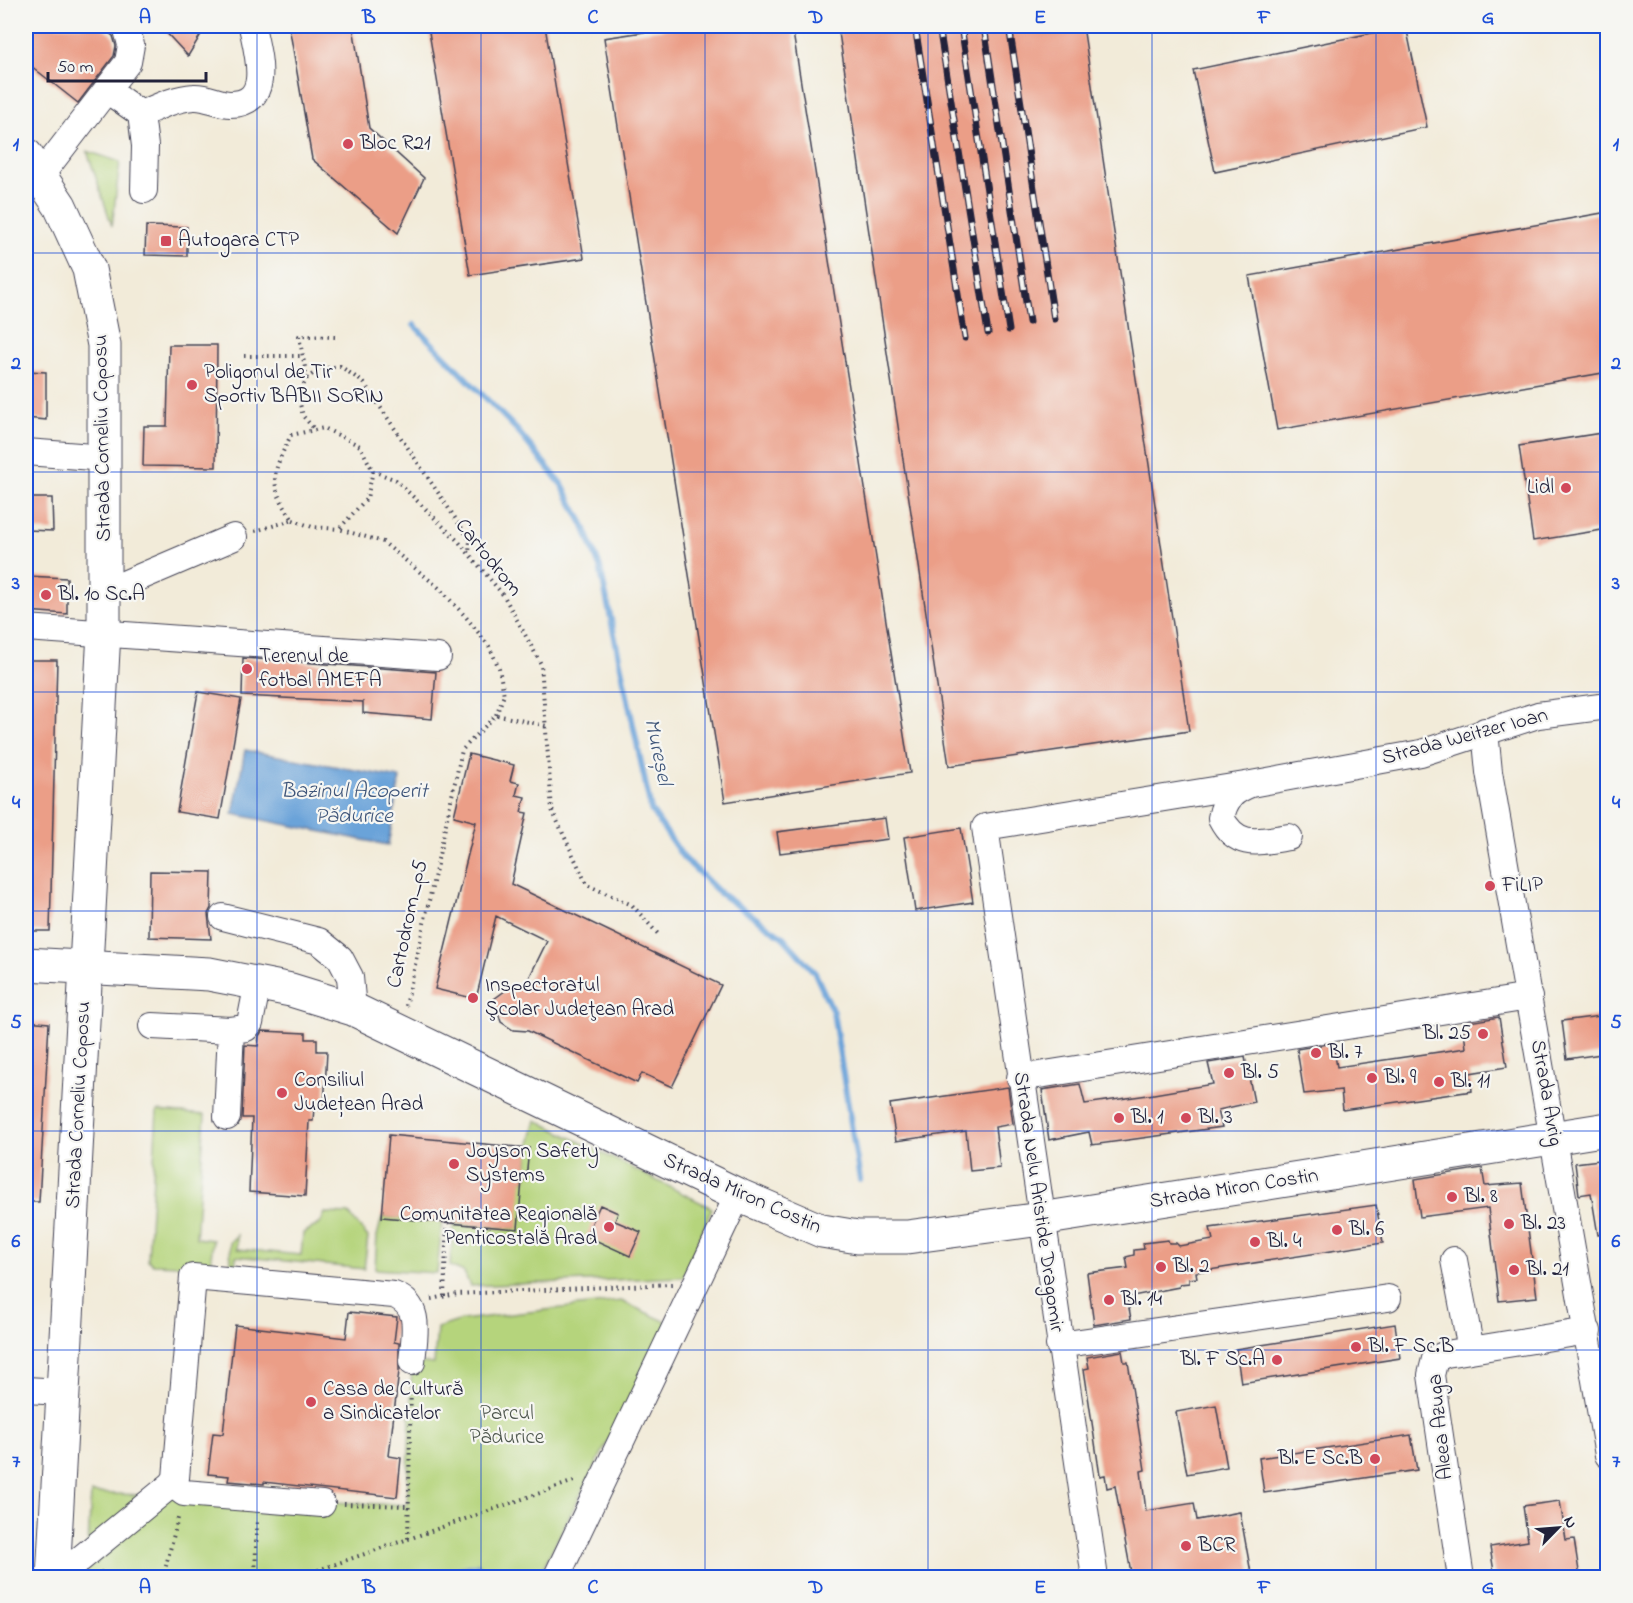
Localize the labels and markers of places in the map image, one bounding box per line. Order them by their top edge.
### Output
place label: Bloc R21 [359,129,431,159]
marker: Bloc R21 [341,137,355,151]
place label: Autogara CTP [178,226,299,258]
marker: Autogara CTP [159,234,173,248]
place label: Poligonul de Tir Sportiv BABII SORIN [204,358,384,412]
marker: Poligonul de Tir Sportiv BABII SORIN [185,378,199,392]
place label: Lidl [1527,473,1554,503]
marker: Lidl [1559,481,1573,495]
place label: Bl. 10 Sc.A [57,580,145,610]
marker: Bl. 10 Sc.A [39,588,53,602]
place label: Terenul de fotbal AMEFA [259,642,382,696]
marker: Terenul de fotbal AMEFA [240,662,254,676]
place label: FiLIP [1501,871,1543,901]
marker: FiLIP [1483,879,1497,893]
place label: Inspectoratul Şcolar Judeţean Arad [485,971,674,1025]
marker: Inspectoratul Şcolar Judeţean Arad [466,991,480,1005]
place label: Bl. 25 [1422,1019,1471,1049]
marker: Bl. 25 [1476,1027,1490,1041]
place label: Bl. 7 [1327,1038,1363,1068]
marker: Bl. 7 [1309,1046,1323,1060]
place label: Bl. 5 [1240,1058,1279,1088]
place label: Bl. 9 [1383,1063,1417,1093]
place label: Consiliul Județean Arad [294,1066,424,1120]
marker: Bl. 5 [1222,1066,1236,1080]
place label: Bl. 11 [1450,1067,1491,1097]
marker: Bl. 9 [1365,1071,1379,1085]
marker: Bl. 11 [1432,1075,1446,1089]
marker: Consiliul Județean Arad [275,1086,289,1100]
place label: Bl. 1 [1130,1103,1164,1133]
place label: Bl. 3 [1197,1103,1233,1133]
marker: Bl. 1 [1112,1111,1126,1125]
marker: Bl. 3 [1179,1111,1193,1125]
place label: Joyson Safety Systems [466,1137,599,1193]
marker: Joyson Safety Systems [447,1157,461,1171]
place label: Bl. 8 [1463,1182,1498,1212]
marker: Bl. 8 [1445,1190,1459,1204]
place label: Comunitatea Regională Penticostală Arad [400,1200,597,1254]
place label: Bl. 23 [1520,1209,1566,1239]
place label: Bl. 6 [1348,1215,1384,1245]
marker: Bl. 23 [1502,1217,1516,1231]
marker: Comunitatea Regională Penticostală Arad [602,1220,616,1234]
marker: Bl. 6 [1330,1223,1344,1237]
place label: Bl. 4 [1266,1227,1302,1257]
marker: Bl. 4 [1248,1235,1262,1249]
place label: Bl. 2 [1172,1252,1209,1282]
place label: Bl. 21 [1525,1255,1569,1285]
marker: Bl. 2 [1154,1260,1168,1274]
marker: Bl. 21 [1507,1263,1521,1277]
place label: Bl. 14 [1120,1285,1163,1315]
marker: Bl. 14 [1102,1293,1116,1307]
place label: Bl. F Sc.B [1367,1332,1454,1362]
marker: Bl. F Sc.B [1349,1340,1363,1354]
place label: Bl. F Sc.A [1179,1345,1265,1375]
marker: Bl. F Sc.A [1270,1353,1284,1367]
place label: Casa de Cultură a Sindicatelor [323,1375,463,1429]
marker: Casa de Cultură a Sindicatelor [304,1395,318,1409]
place label: Bl. E Sc.B [1277,1444,1363,1474]
marker: Bl. E Sc.B [1368,1452,1382,1466]
place label: BCR [1197,1531,1236,1561]
marker: BCR [1179,1539,1193,1553]

